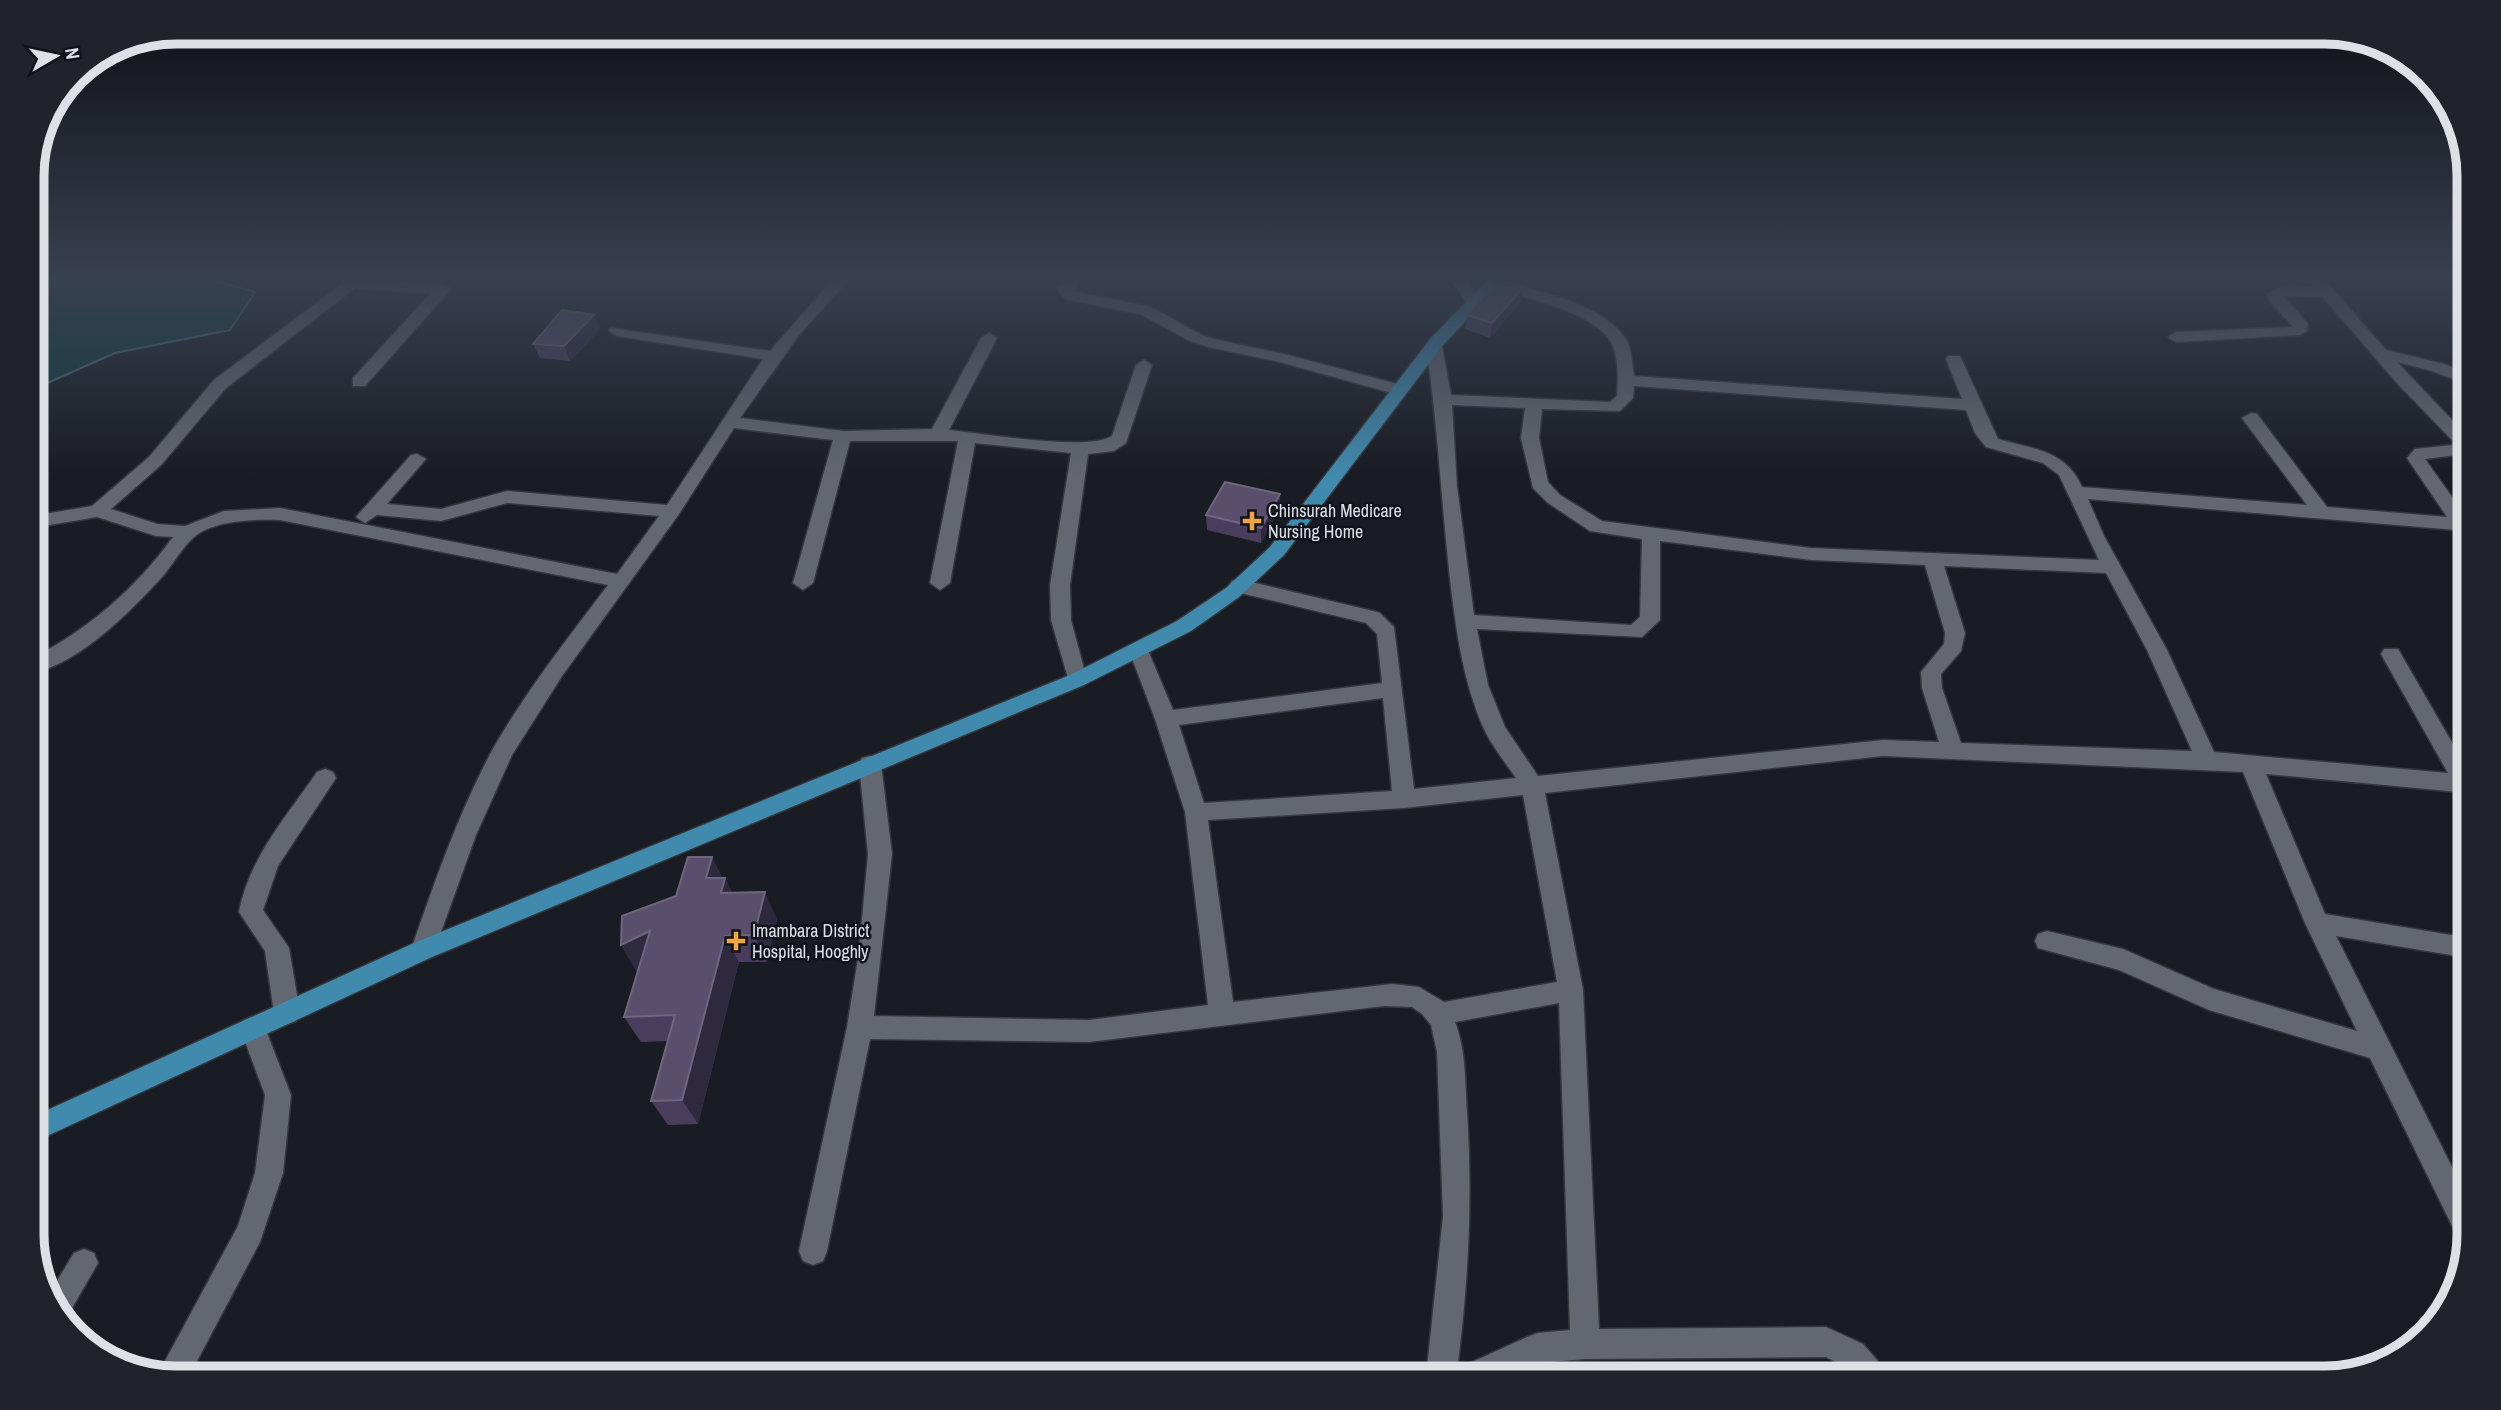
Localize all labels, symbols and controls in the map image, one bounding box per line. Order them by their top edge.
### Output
north arrow [21,21,91,91]
text: N [59,46,87,61]
place label: Chinsurah Medicare Nursing Home [1268,498,1402,544]
marker: Chinsurah Medicare Nursing Home [1242,511,1262,531]
place label: Imambara District Hospital, Hooghly [752,918,869,964]
marker: Imambara District Hospital, Hooghly [726,931,746,951]

